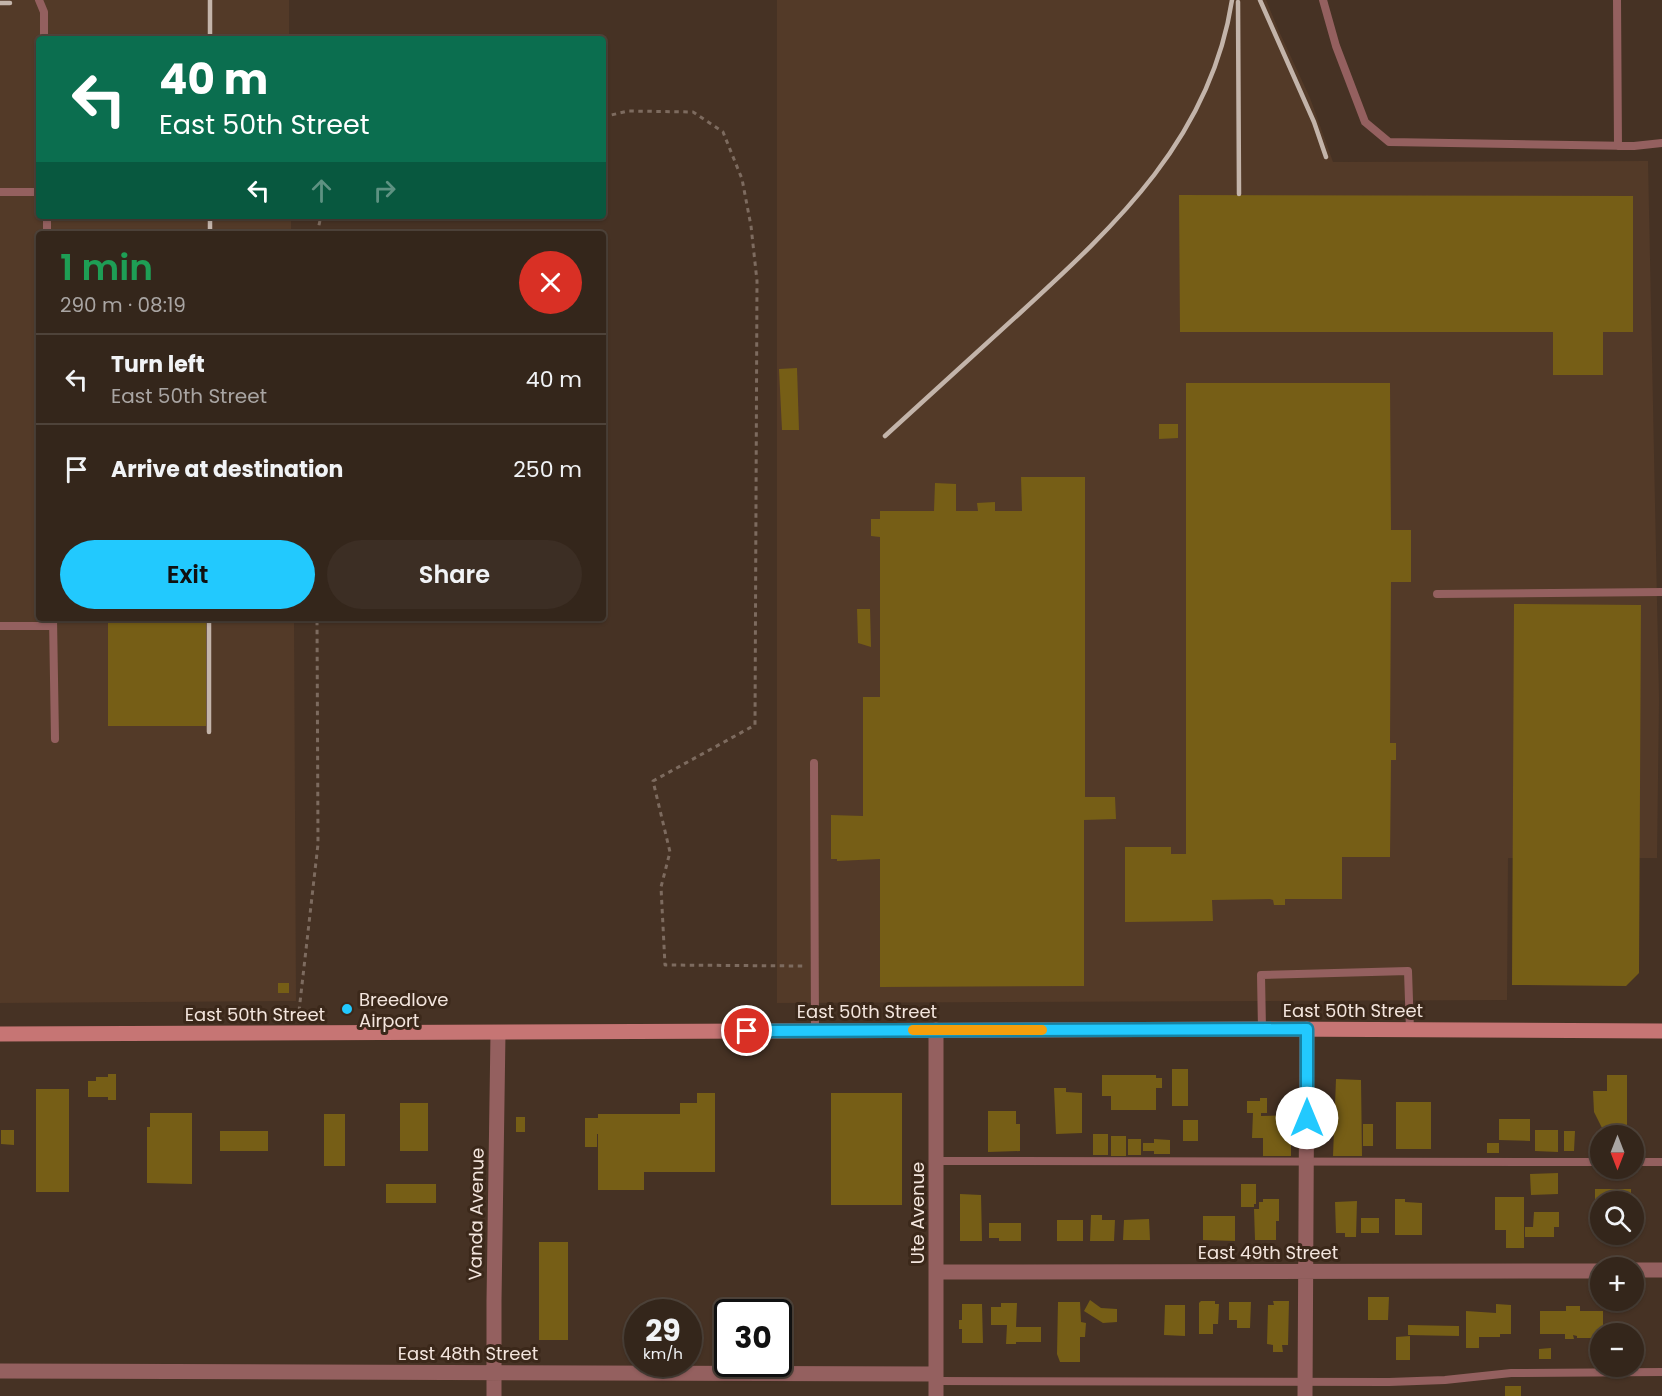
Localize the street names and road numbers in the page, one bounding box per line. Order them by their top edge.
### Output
street label: East 50th Street [1283,998,1423,1023]
street label: East 50th Street [797,999,937,1024]
street label: East 50th Street [185,1002,325,1027]
street label: Vanda Avenue [462,1147,490,1281]
street label: Ute Avenue [905,1162,930,1264]
street label: East 49th Street [1198,1240,1338,1265]
street label: East 48th Street [398,1341,538,1366]

